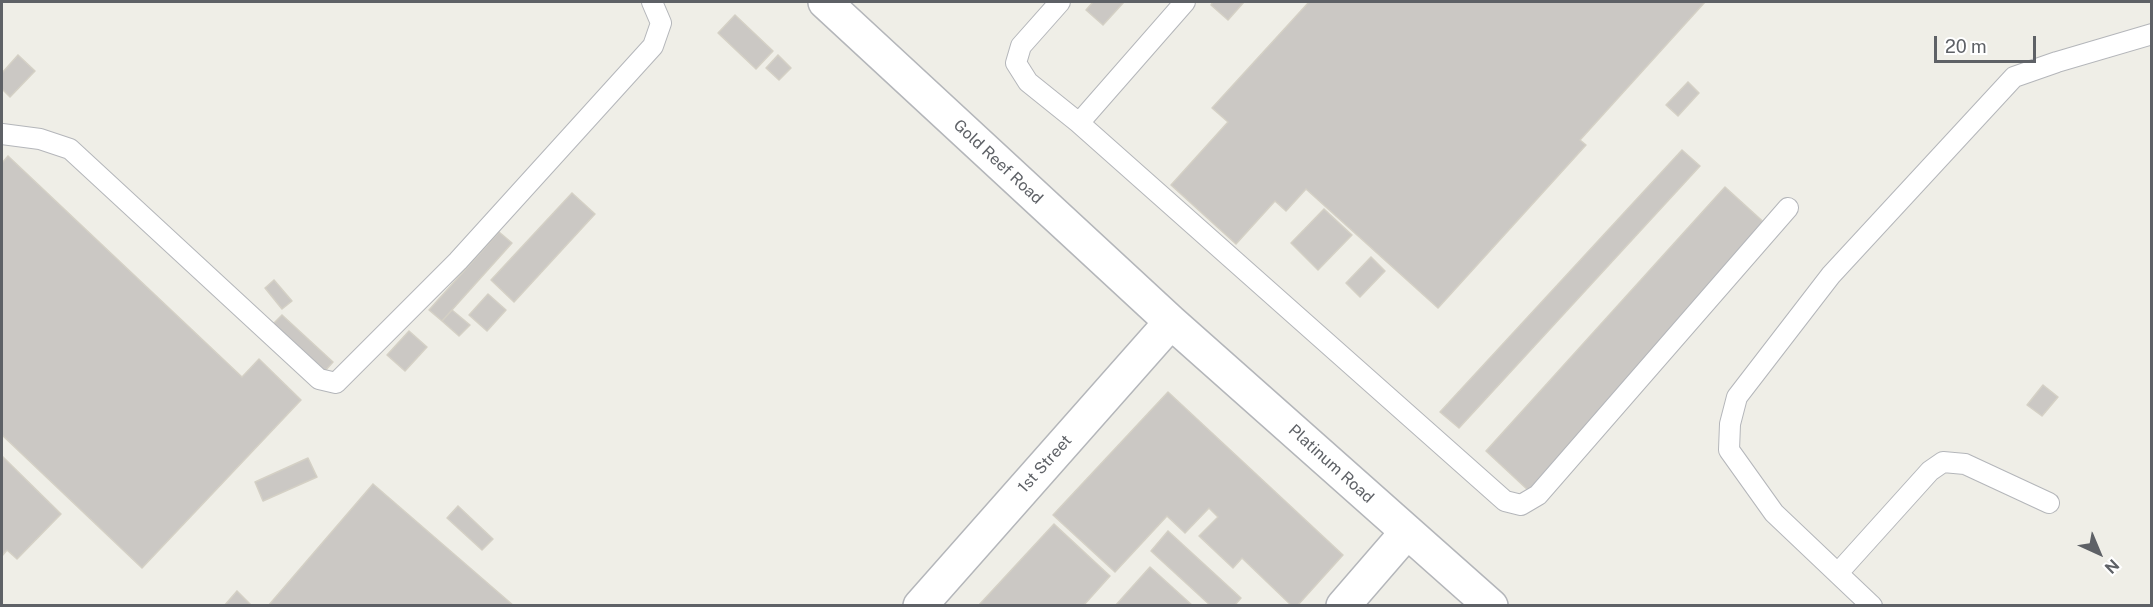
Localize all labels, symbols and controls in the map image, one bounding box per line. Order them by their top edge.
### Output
scale bar [1937,24,2039,62]
text: 20 m [1945,36,1987,57]
street label: Gold Reef Road [949,116,1047,208]
street label: Platinum Road [1284,421,1378,507]
street label: 1st Street [1014,431,1076,497]
north arrow [2069,523,2129,583]
text: N [2101,555,2123,577]

